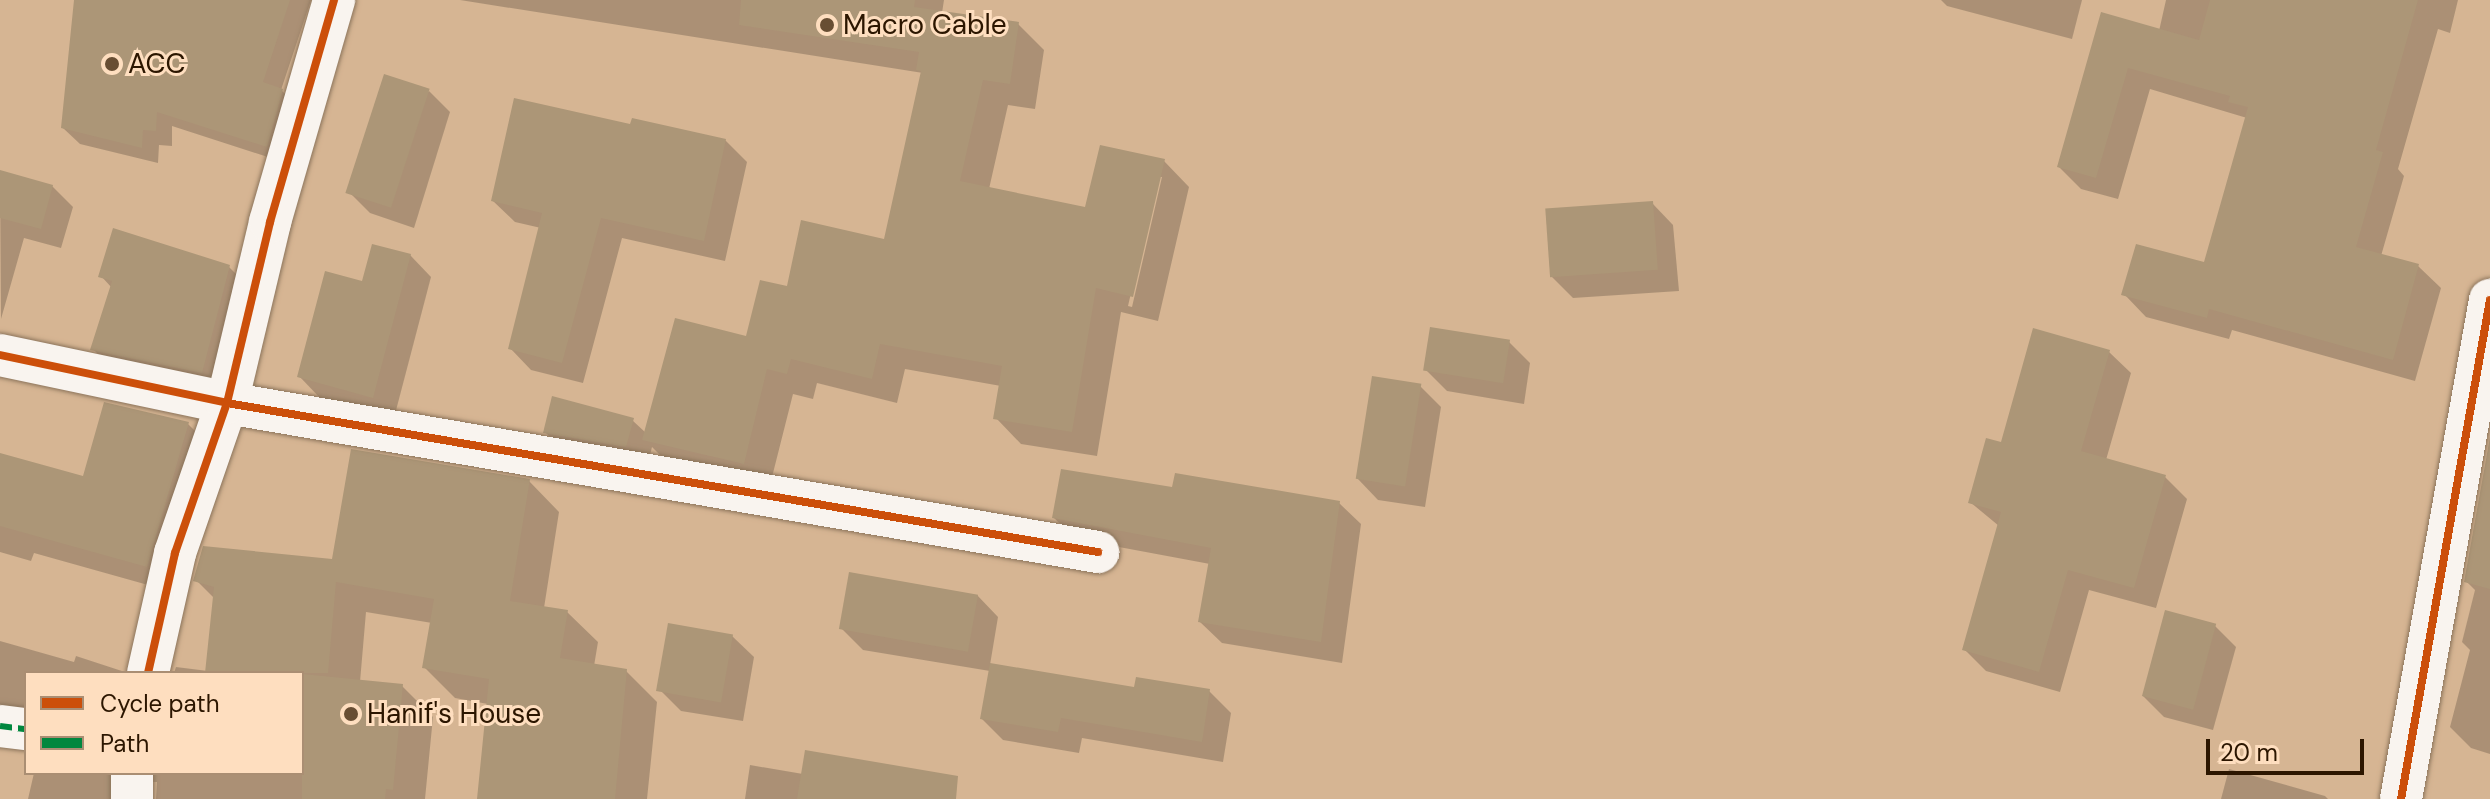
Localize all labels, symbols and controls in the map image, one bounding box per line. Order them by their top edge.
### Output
place label: Macro Cable [843,8,1007,42]
marker: Macro Cable [818,16,836,34]
place label: ACC [128,47,186,81]
marker: ACC [103,55,121,73]
legend [24,671,304,775]
text: Cycle path [100,688,219,719]
place label: Hanif's House [367,697,541,731]
marker: Hanif's House [342,705,360,723]
scale bar [2210,723,2368,773]
text: Path [100,728,149,759]
text: 20 m [2220,737,2278,768]

